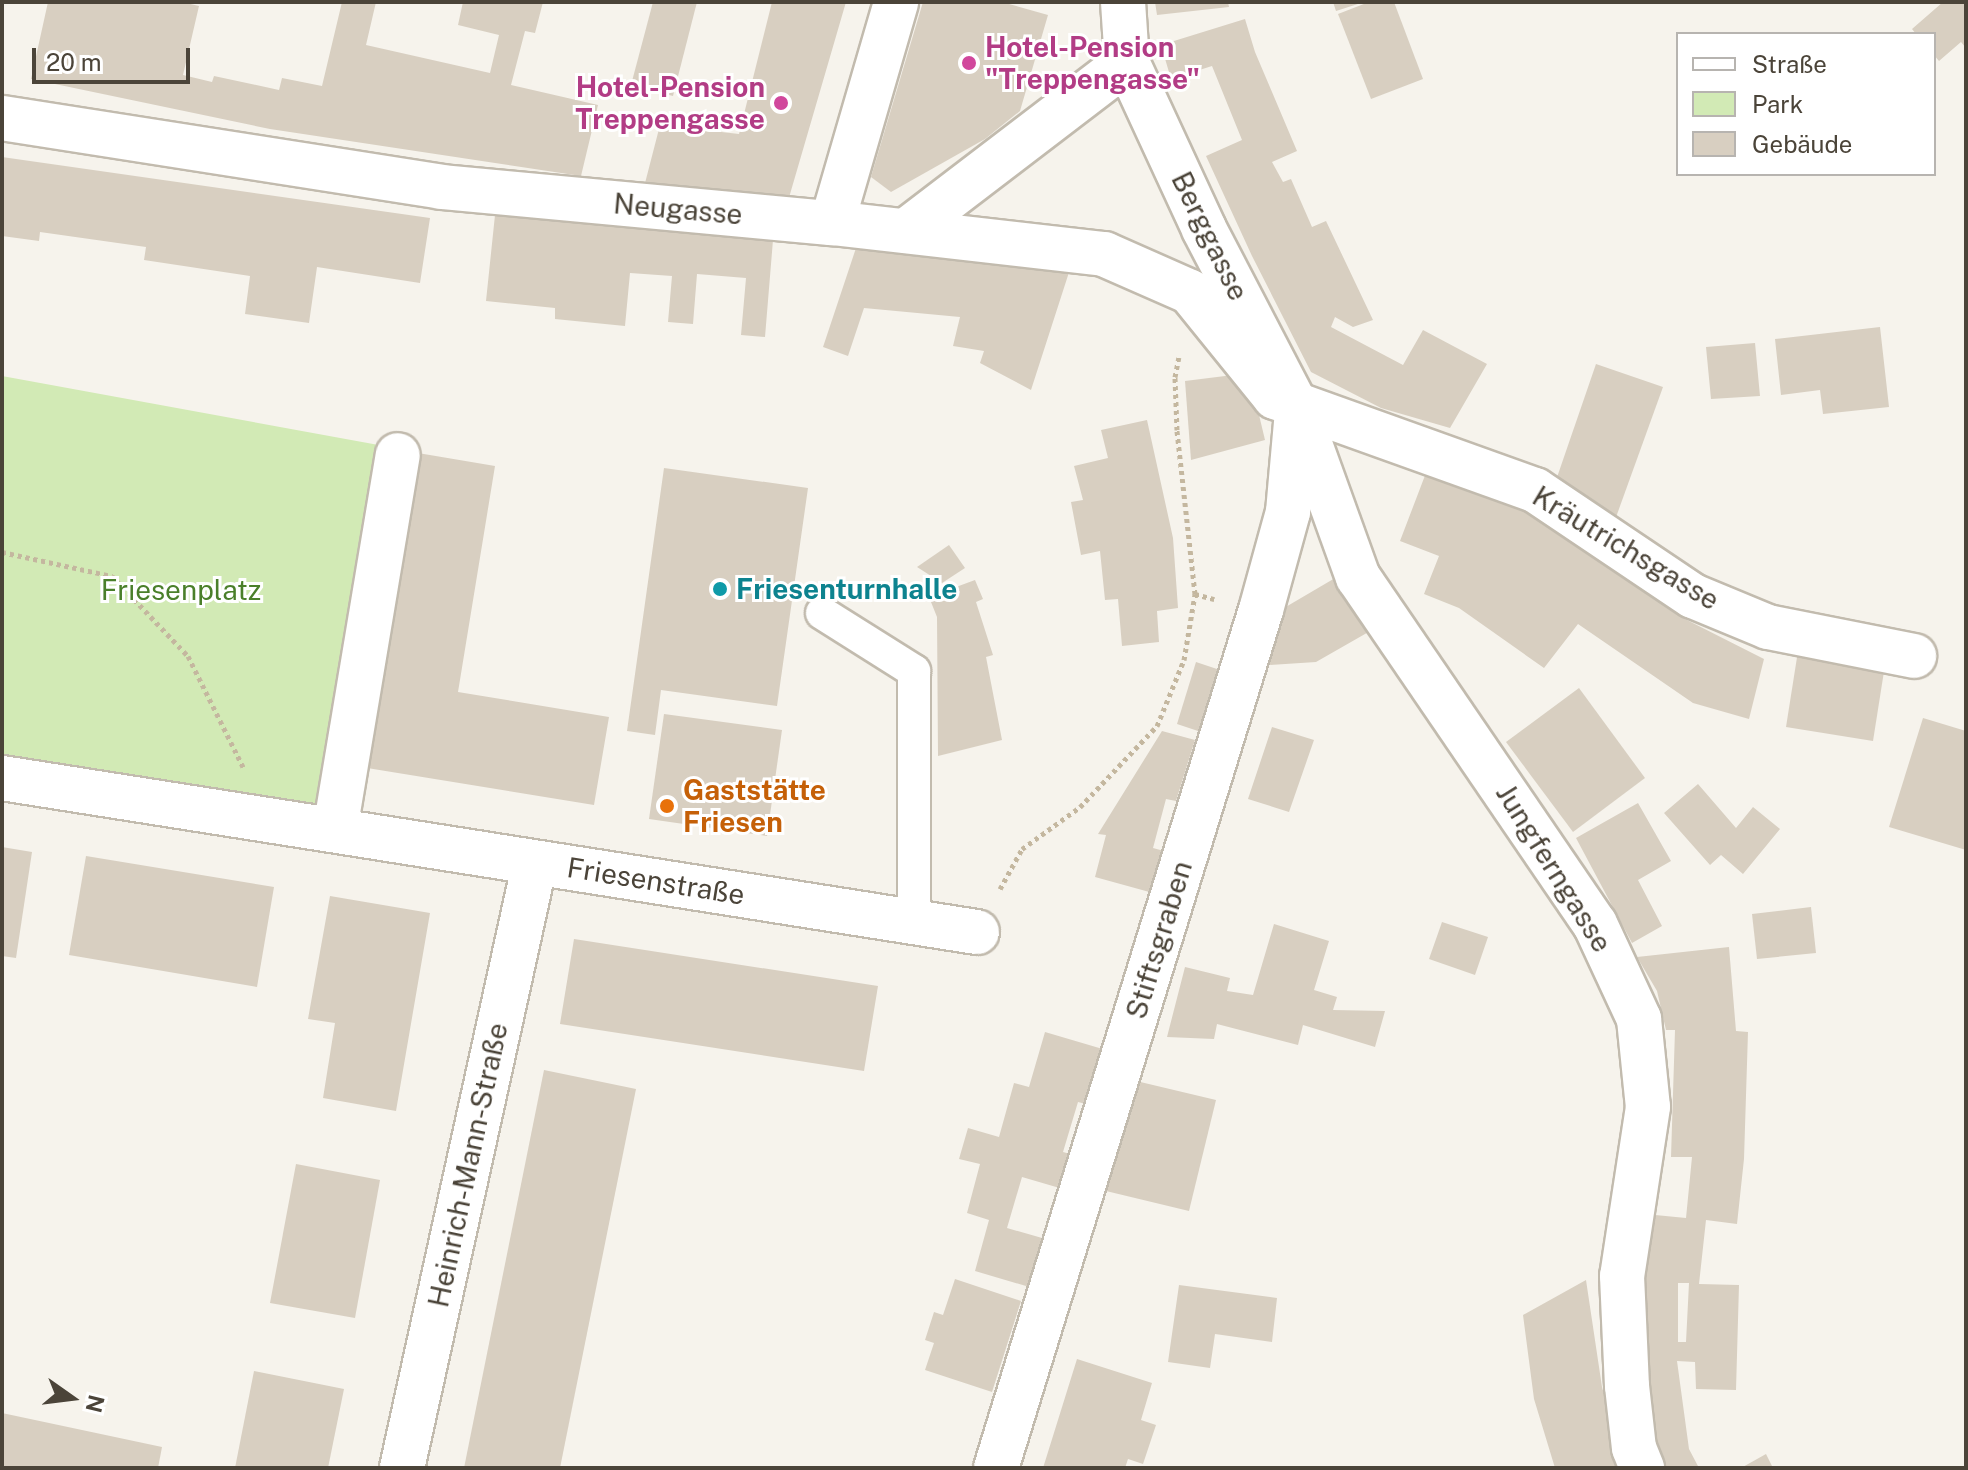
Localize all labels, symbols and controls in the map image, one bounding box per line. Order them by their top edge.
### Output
place label: Hotel-Pension "Treppengasse" [985,30,1200,96]
scale bar [36,32,194,82]
legend [1676,32,1936,176]
text: 20 m [46,48,102,76]
text: Straße [1752,50,1827,78]
marker: Hotel-Pension "Treppengasse" [960,54,978,72]
place label: Hotel-Pension Treppengasse [575,70,765,136]
text: Park [1752,90,1803,118]
marker: Hotel-Pension Treppengasse [772,94,790,112]
text: Gebäude [1752,130,1852,158]
street label: Berggasse [1164,166,1256,306]
street label: Neugasse [612,187,744,231]
street label: Kräutrichsgasse [1527,479,1725,617]
place label: Friesenturnhalle [736,572,957,606]
park label: Friesenplatz [101,573,261,607]
marker: Friesenturnhalle [711,580,729,598]
place label: Gaststätte Friesen [683,773,826,839]
street label: Jungferngasse [1489,778,1619,958]
marker: Gaststätte Friesen [658,797,676,815]
street label: Friesenstraße [565,850,747,912]
street label: Stiftsgraben [1119,857,1199,1023]
street label: Heinrich-Mann-Straße [421,1020,515,1310]
north arrow [32,1358,112,1438]
text: N [81,1392,110,1415]

